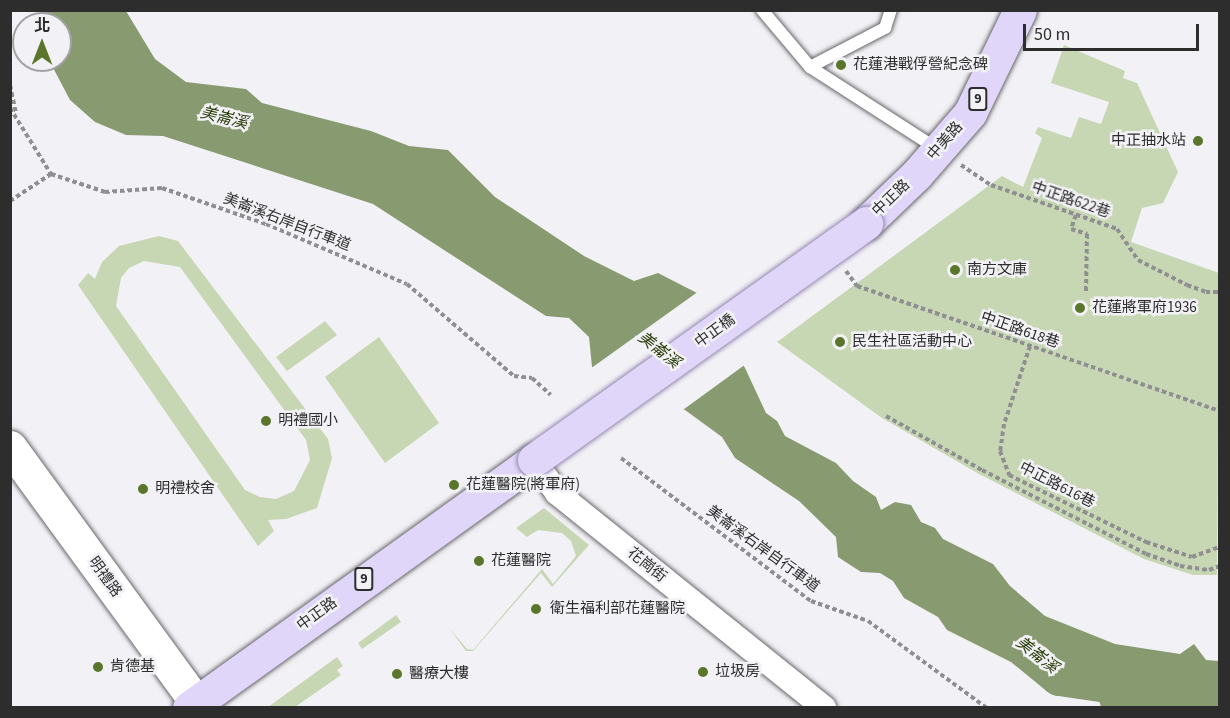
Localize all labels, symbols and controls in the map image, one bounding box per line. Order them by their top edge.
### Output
north arrow [12,12,72,72]
scale bar [1026,12,1202,50]
text: 北 [34,15,50,37]
text: 50 m [1034,22,1070,47]
place label: 花蓮港戰俘營紀念碑 [853,56,988,74]
marker: 花蓮港戰俘營紀念碑 [834,58,848,72]
road number: 9 [968,88,988,110]
water label: 美崙溪 [198,103,250,133]
street label: 中美路 [923,118,967,164]
place label: 中正抽水站 [1111,132,1186,150]
marker: 中正抽水站 [1191,134,1205,148]
street label: 中正路 [869,176,913,220]
street label: 中正路622巷 [1029,178,1113,222]
street label: 美崙溪右岸自行車道 [221,189,353,255]
place label: 南方文庫 [967,261,1027,279]
marker: 南方文庫 [948,263,962,277]
place label: 花蓮將軍府1936 [1092,299,1197,317]
marker: 花蓮將軍府1936 [1073,301,1087,315]
street label: 中正路618巷 [978,308,1062,352]
street label: 中正橋 [692,310,738,352]
water label: 美崙溪 [634,328,684,372]
place label: 民生社區活動中心 [852,333,972,351]
marker: 民生社區活動中心 [833,335,847,349]
place label: 明禮國小 [278,412,338,430]
marker: 明禮國小 [259,414,273,428]
street label: 中正路616巷 [1016,458,1098,512]
place label: 花蓮醫院(將軍府) [466,476,580,494]
marker: 花蓮醫院(將軍府) [447,478,461,492]
place label: 明禮校舍 [155,480,215,498]
marker: 明禮校舍 [136,482,150,496]
street label: 美崙溪右岸自行車道 [703,502,823,596]
street label: 花崗街 [624,544,670,586]
place label: 花蓮醫院 [491,552,551,570]
street label: 明禮路 [84,554,126,600]
marker: 花蓮醫院 [472,554,486,568]
road number: 9 [354,568,374,590]
street label: 中正路 [294,593,340,635]
marker: 衛生福利部花蓮醫院 [527,600,545,618]
place label: 衛生福利部花蓮醫院 [550,600,685,618]
water label: 美崙溪 [1012,633,1062,677]
place label: 肯德基 [110,658,155,676]
marker: 肯德基 [91,660,105,674]
place label: 垃圾房 [715,663,760,681]
place label: 醫療大樓 [409,665,469,683]
marker: 垃圾房 [696,665,710,679]
marker: 醫療大樓 [390,667,404,681]

